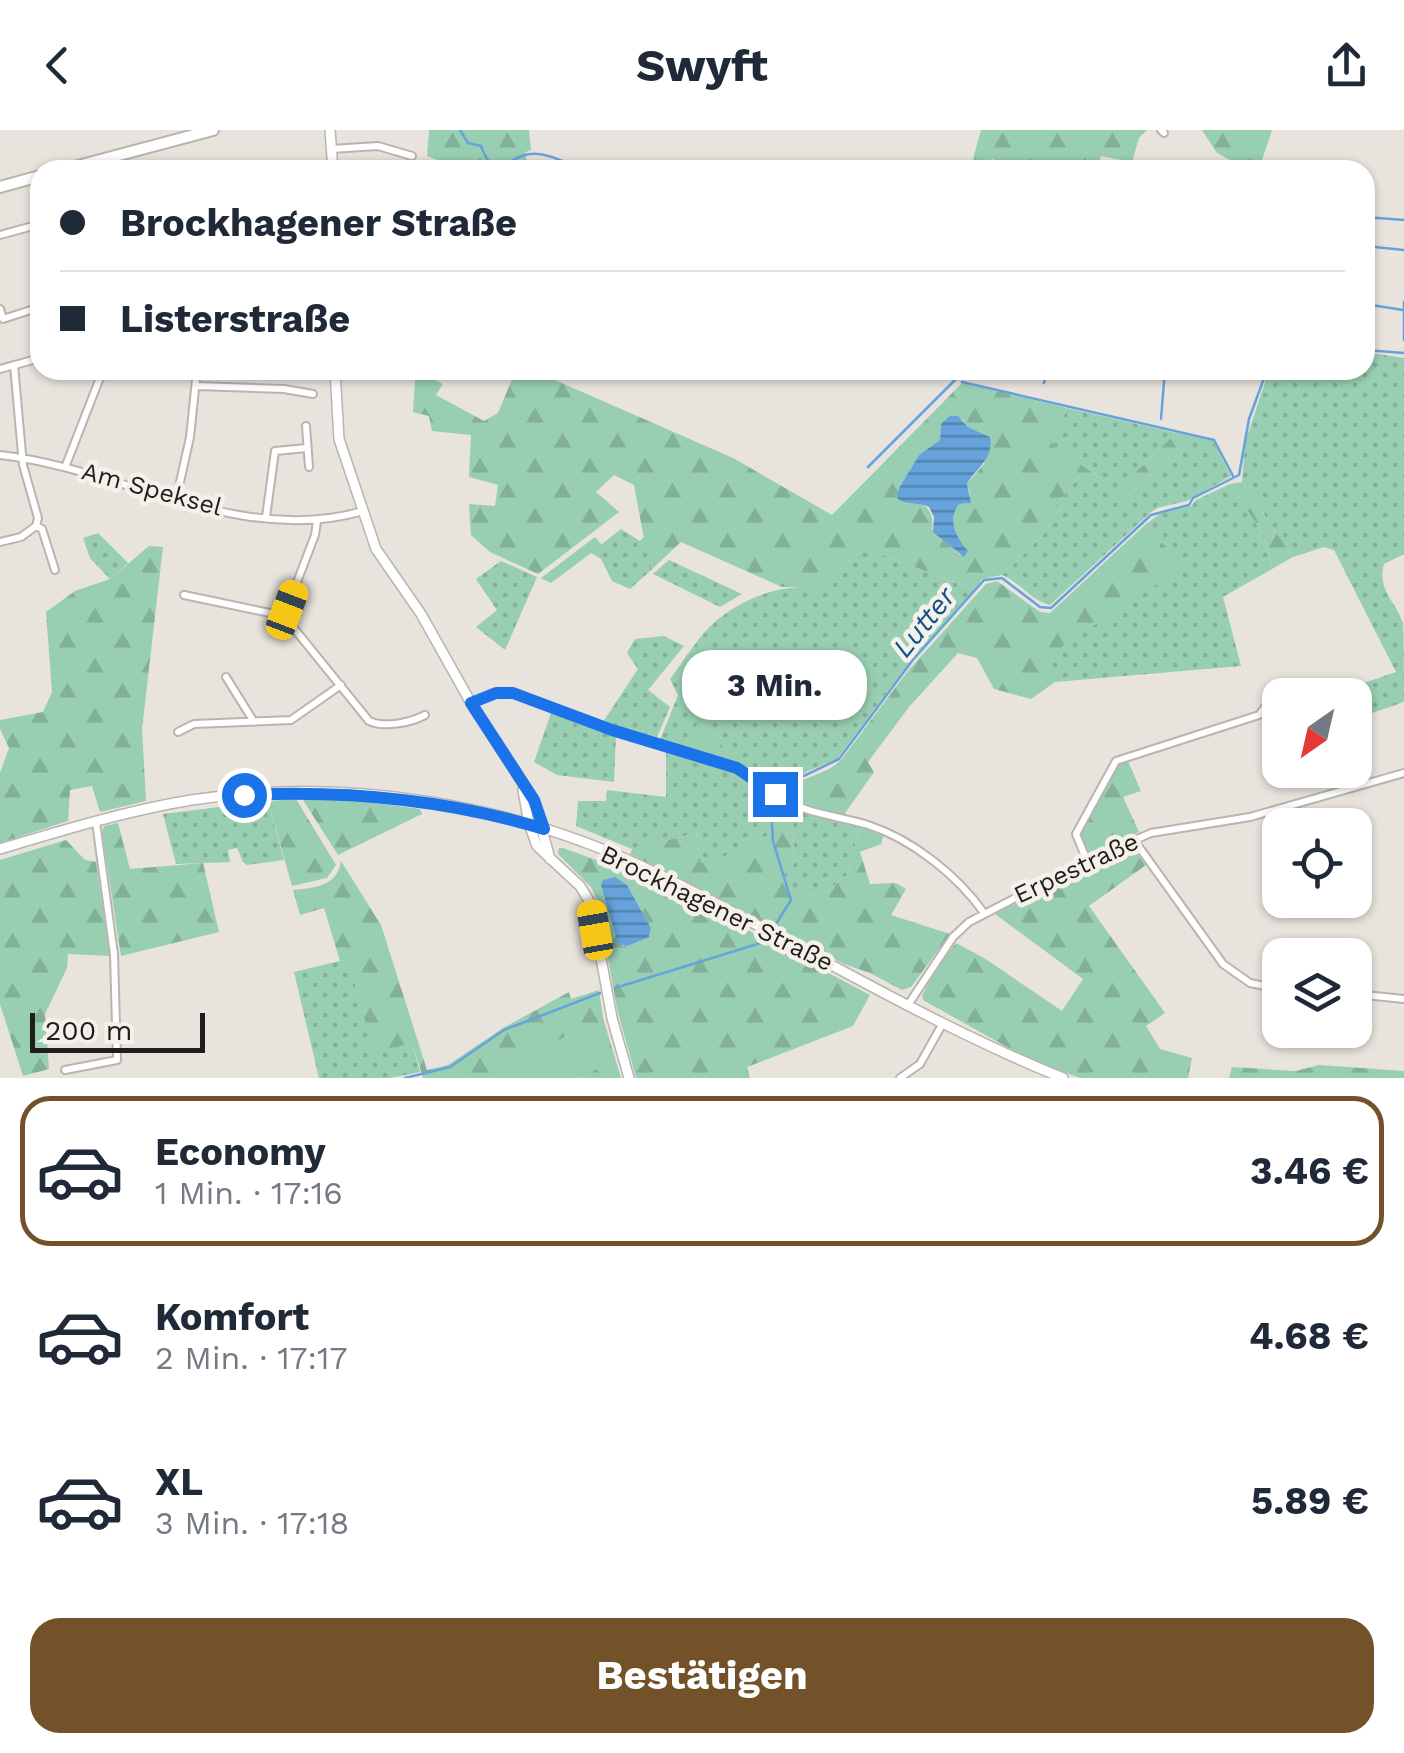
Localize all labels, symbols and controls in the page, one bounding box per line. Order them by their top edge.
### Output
icon: back [30,38,85,93]
icon: share [1319,38,1374,93]
text: Swyft [636,39,768,92]
text: Brockhagener Straße [120,201,517,245]
text: Listerstraße [120,297,350,341]
street label: Am Speksel [79,456,226,522]
car [262,577,312,643]
water label: Lutter [886,580,963,664]
callout: 3 Min. [682,649,868,719]
text: 3 Min. [727,666,822,704]
north arrow [1262,678,1372,788]
map controls [1262,678,1372,1048]
route end [753,772,798,817]
route start [222,773,267,818]
button: locate [1262,808,1372,918]
street label: Erpestraße [1009,827,1143,909]
street label: Brockhagener Straße [596,839,838,977]
car [575,898,615,962]
button: layers [1262,938,1372,1048]
scale bar [30,1008,205,1053]
text: 200 m [45,1014,132,1047]
icon: car [35,1126,125,1216]
text: Economy [155,1130,326,1174]
text: 3.46 € [1250,1149,1369,1193]
text: 1 Min. · 17:16 [155,1174,343,1212]
icon: car [35,1291,125,1381]
text: Komfort [155,1295,309,1339]
text: 4.68 € [1249,1314,1369,1358]
text: 2 Min. · 17:17 [155,1339,347,1377]
icon: car [35,1456,125,1546]
text: XL [155,1460,203,1504]
text: 5.89 € [1251,1479,1369,1523]
text: 3 Min. · 17:18 [155,1504,349,1542]
button: Bestätigen [30,1618,1374,1733]

